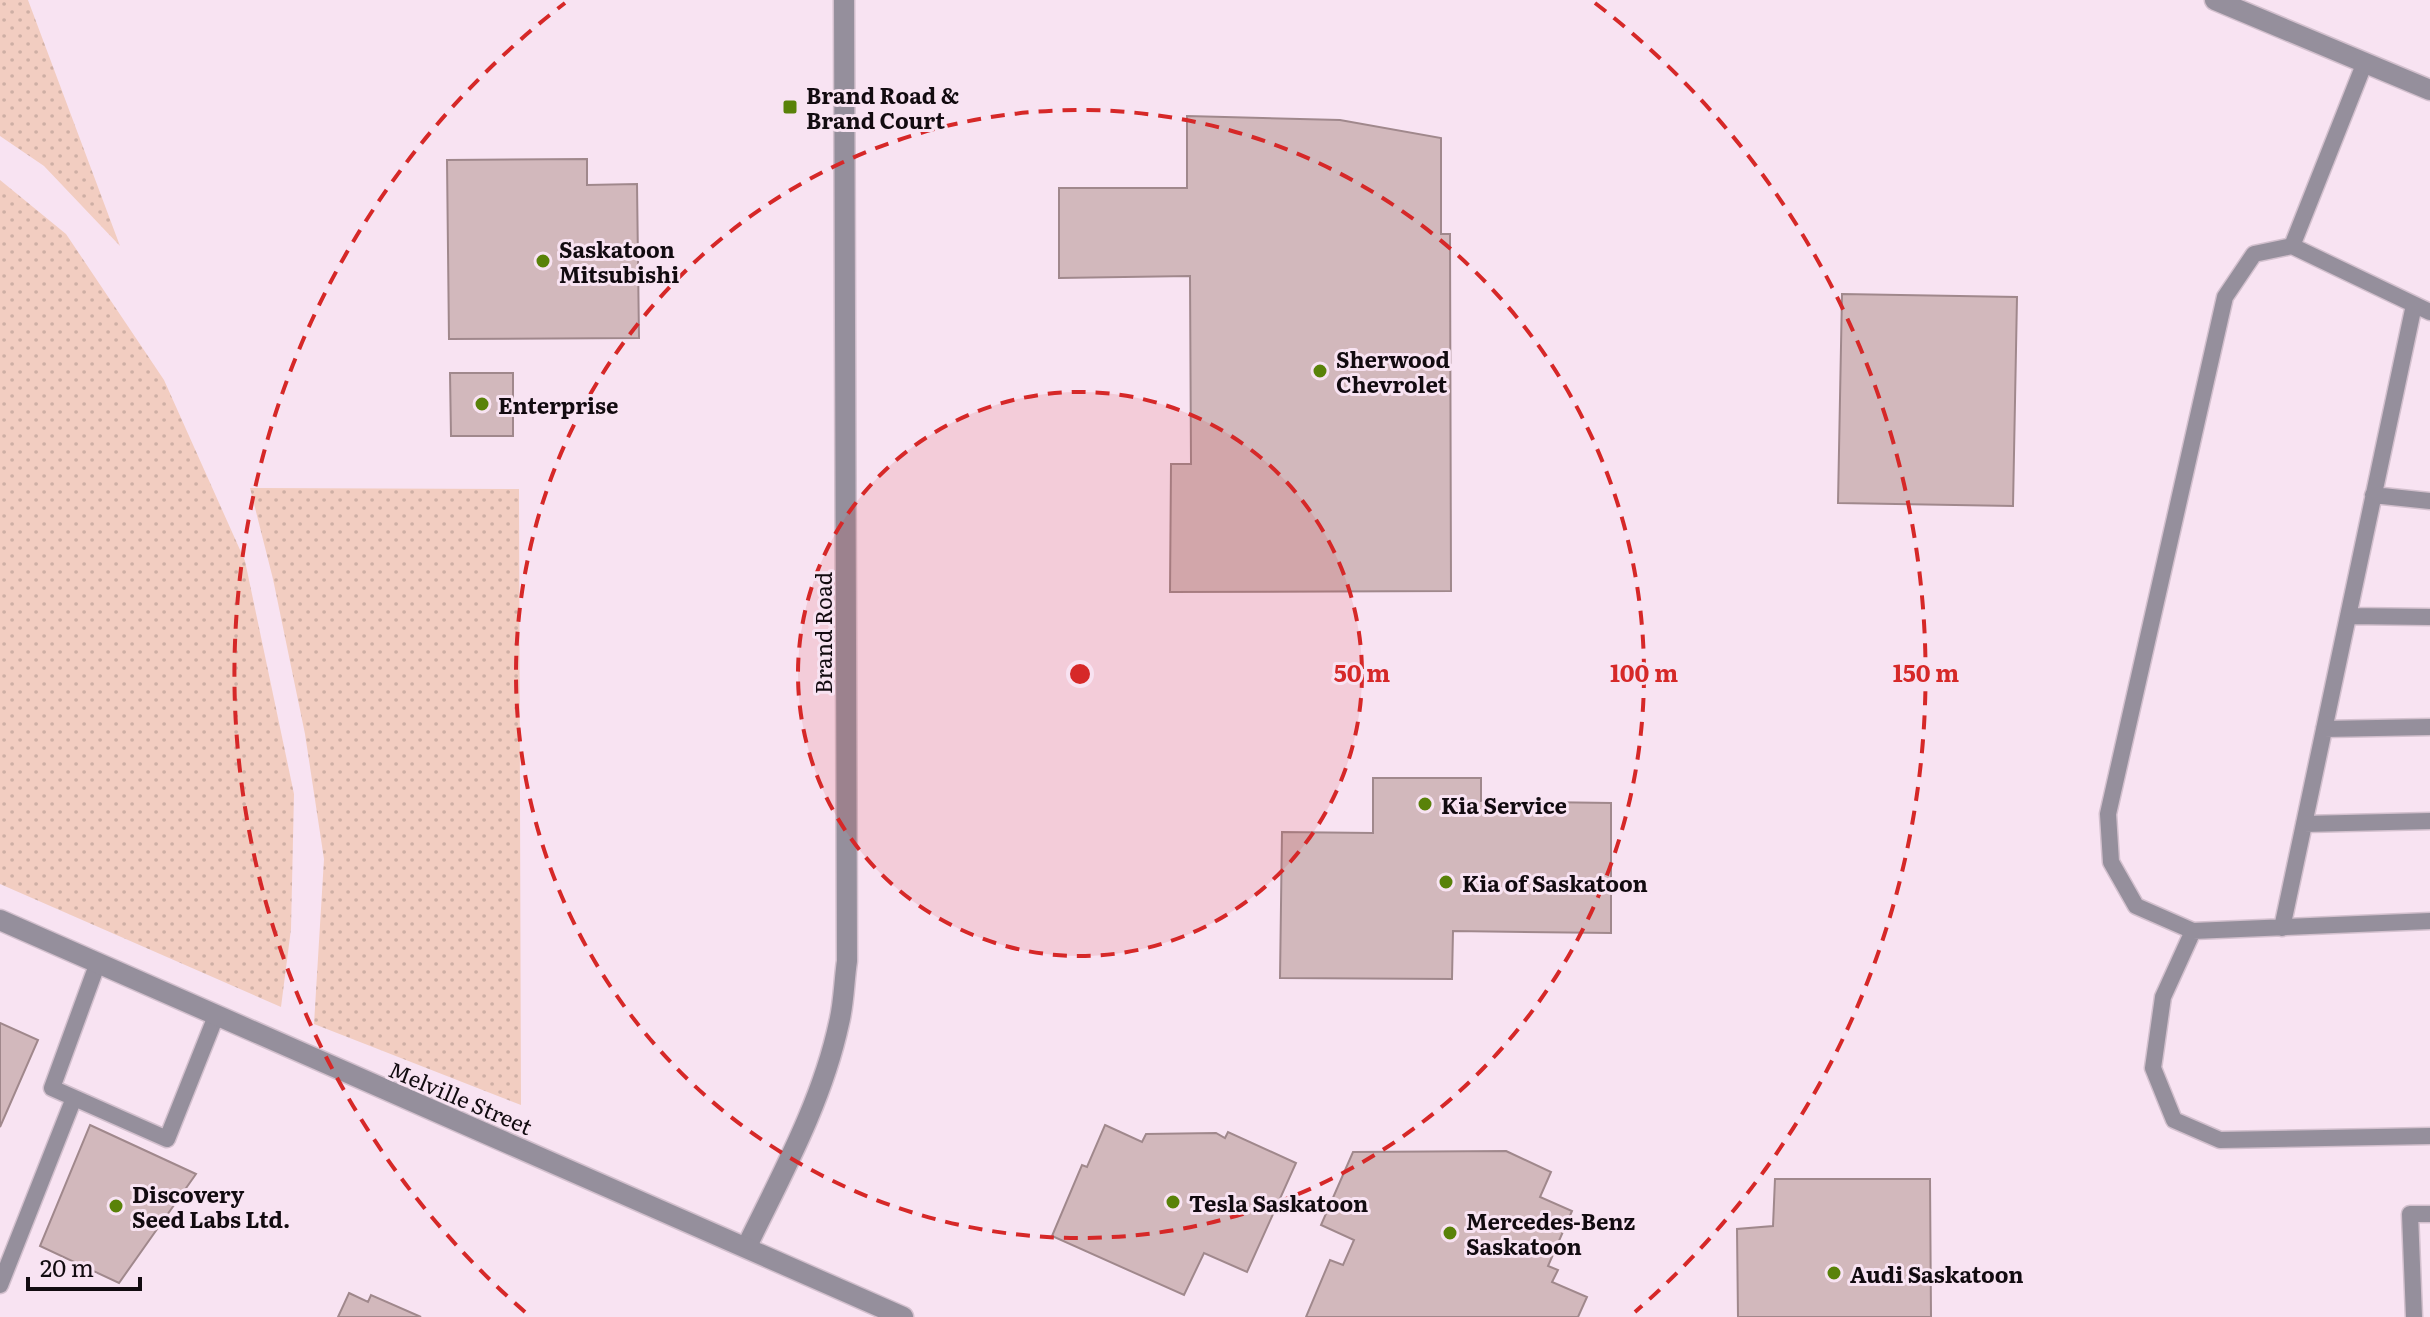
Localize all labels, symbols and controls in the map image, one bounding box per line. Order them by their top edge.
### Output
place label: Brand Road & Brand Court [806,78,959,136]
marker: Brand Road & Brand Court [781,98,799,116]
place label: Saskatoon Mitsubishi [559,232,679,290]
marker: Saskatoon Mitsubishi [534,252,552,270]
place label: Sherwood Chevrolet [1336,342,1450,400]
marker: Sherwood Chevrolet [1311,362,1329,380]
place label: Enterprise [498,388,619,421]
marker: Enterprise [473,395,491,413]
street label: Brand Road [806,572,839,694]
text: 50 m [1334,654,1390,689]
text: 100 m [1610,654,1678,689]
text: 150 m [1893,654,1959,689]
centre of rings [1066,660,1094,688]
place label: Kia Service [1441,788,1567,821]
marker: Kia Service [1416,795,1434,813]
place label: Kia of Saskatoon [1462,866,1648,899]
marker: Kia of Saskatoon [1437,873,1455,891]
street label: Melville Street [384,1052,538,1142]
place label: Discovery Seed Labs Ltd. [132,1177,290,1235]
place label: Tesla Saskatoon [1189,1186,1368,1219]
marker: Tesla Saskatoon [1164,1193,1182,1211]
marker: Discovery Seed Labs Ltd. [107,1197,125,1215]
place label: Mercedes-Benz Saskatoon [1466,1204,1636,1262]
marker: Mercedes-Benz Saskatoon [1441,1224,1459,1242]
scale bar [28,1241,140,1291]
text: 20 m [40,1249,94,1284]
place label: Audi Saskatoon [1850,1257,2024,1290]
marker: Audi Saskatoon [1825,1264,1843,1282]

